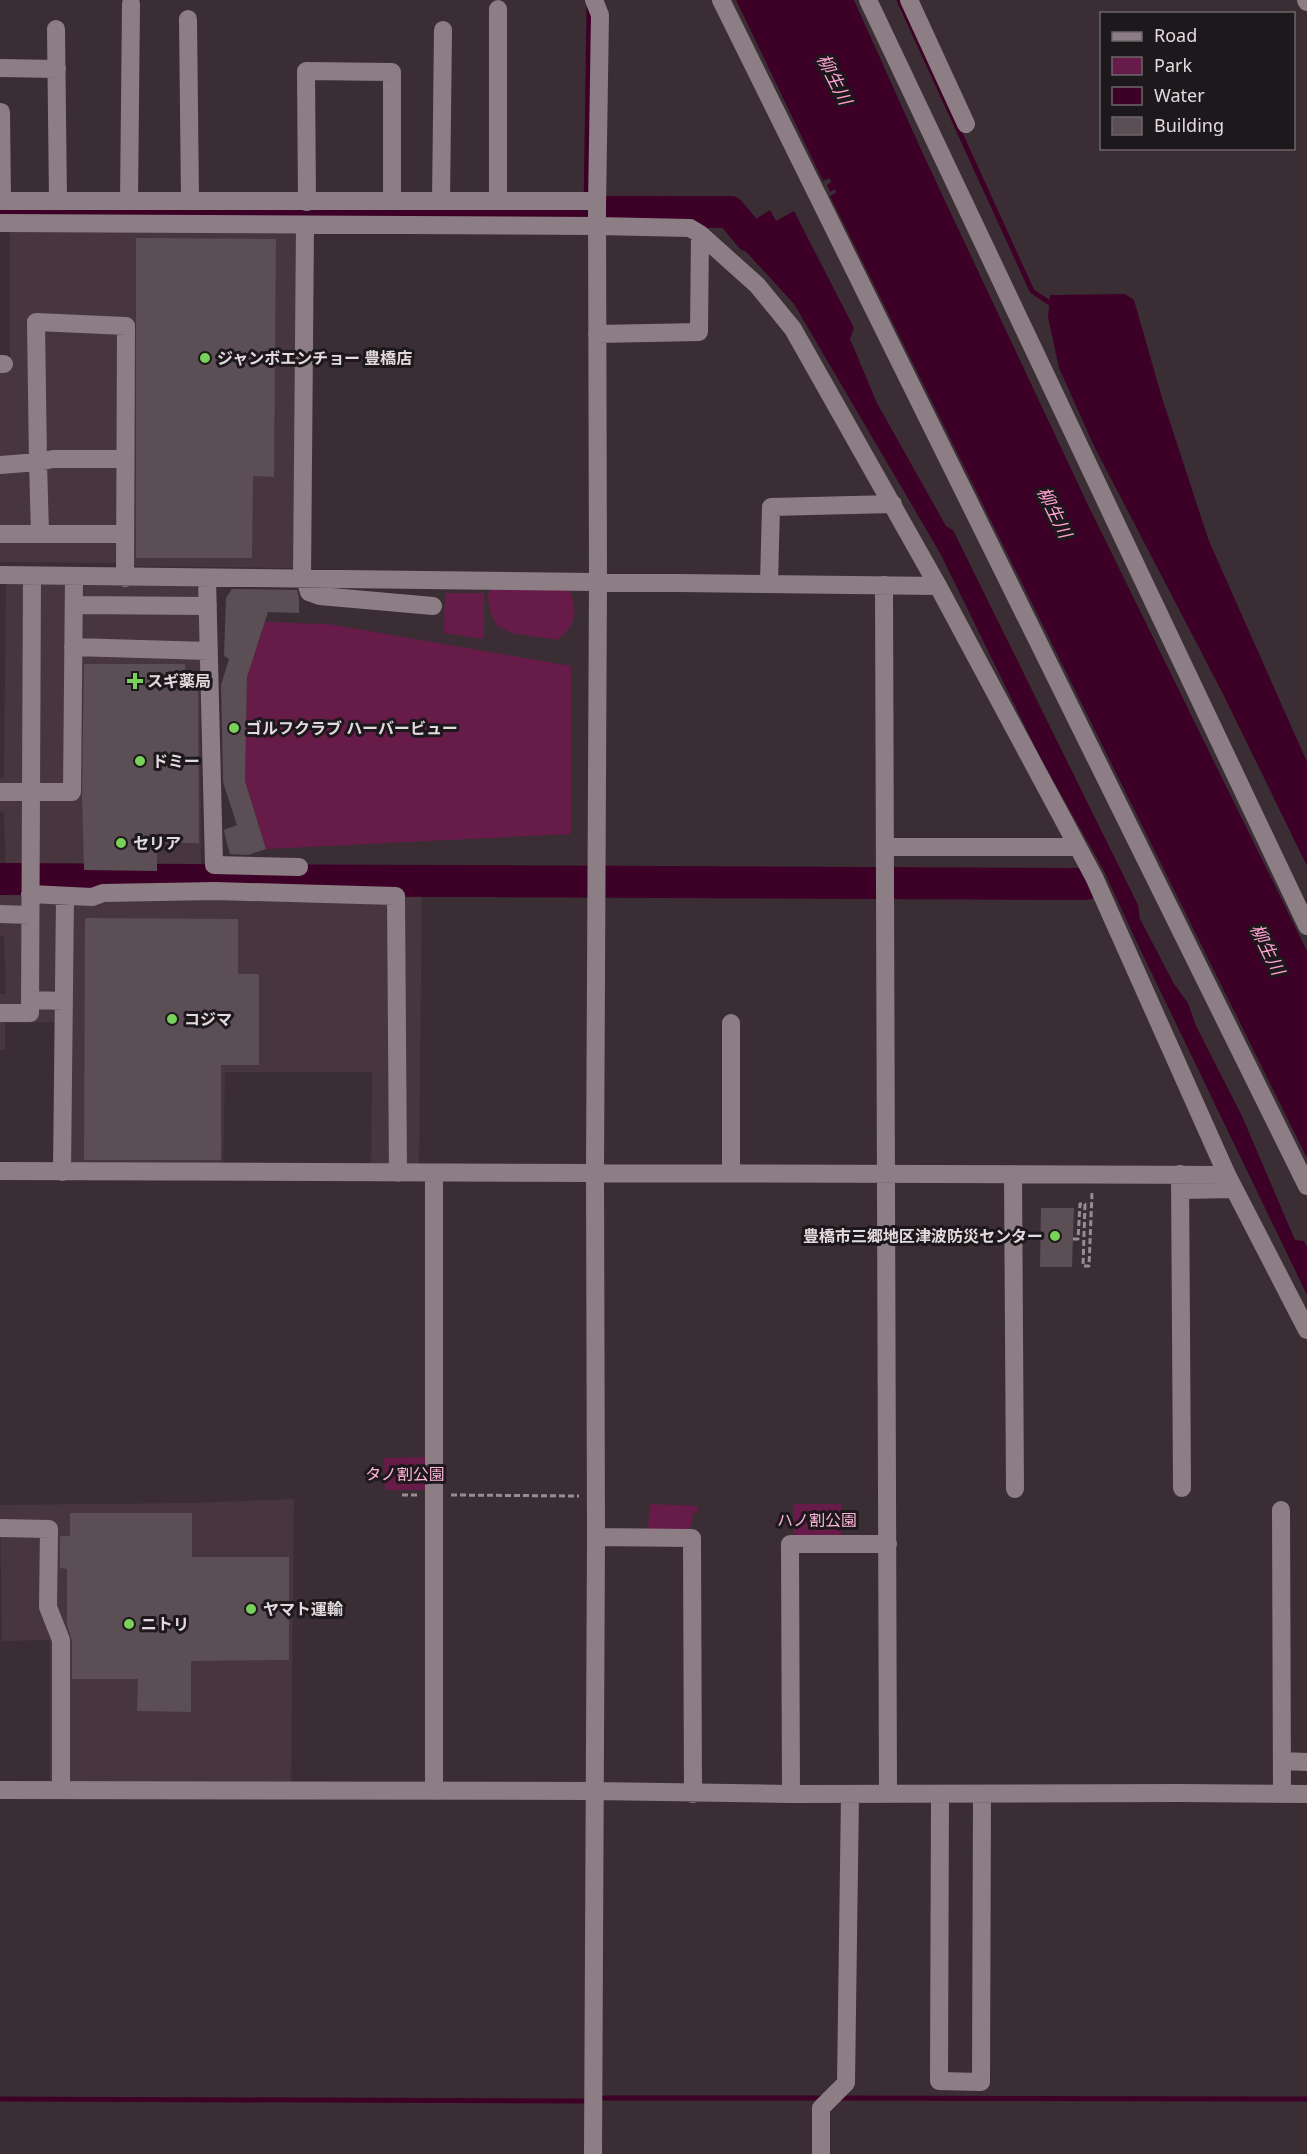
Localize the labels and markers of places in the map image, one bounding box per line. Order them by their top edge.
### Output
place label: ジャンボエンチョー 豊橋店 [217,347,412,369]
marker: ジャンボエンチョー 豊橋店 [198,351,212,365]
place label: スギ薬局 [147,670,211,692]
marker: スギ薬局 [128,674,142,688]
place label: ゴルフクラブ ハーバービュー [246,717,458,739]
marker: ゴルフクラブ ハーバービュー [227,721,241,735]
place label: ドミー [152,750,200,772]
marker: ドミー [133,754,147,768]
place label: セリア [133,832,181,854]
marker: セリア [114,836,128,850]
place label: コジマ [184,1008,232,1030]
marker: コジマ [165,1012,179,1026]
place label: 豊橋市三郷地区津波防災センター [803,1225,1043,1247]
marker: 豊橋市三郷地区津波防災センター [1048,1229,1062,1243]
place label: ヤマト運輸 [263,1598,343,1620]
marker: ヤマト運輸 [244,1602,258,1616]
place label: ニトリ [141,1613,189,1635]
marker: ニトリ [122,1617,136,1631]

